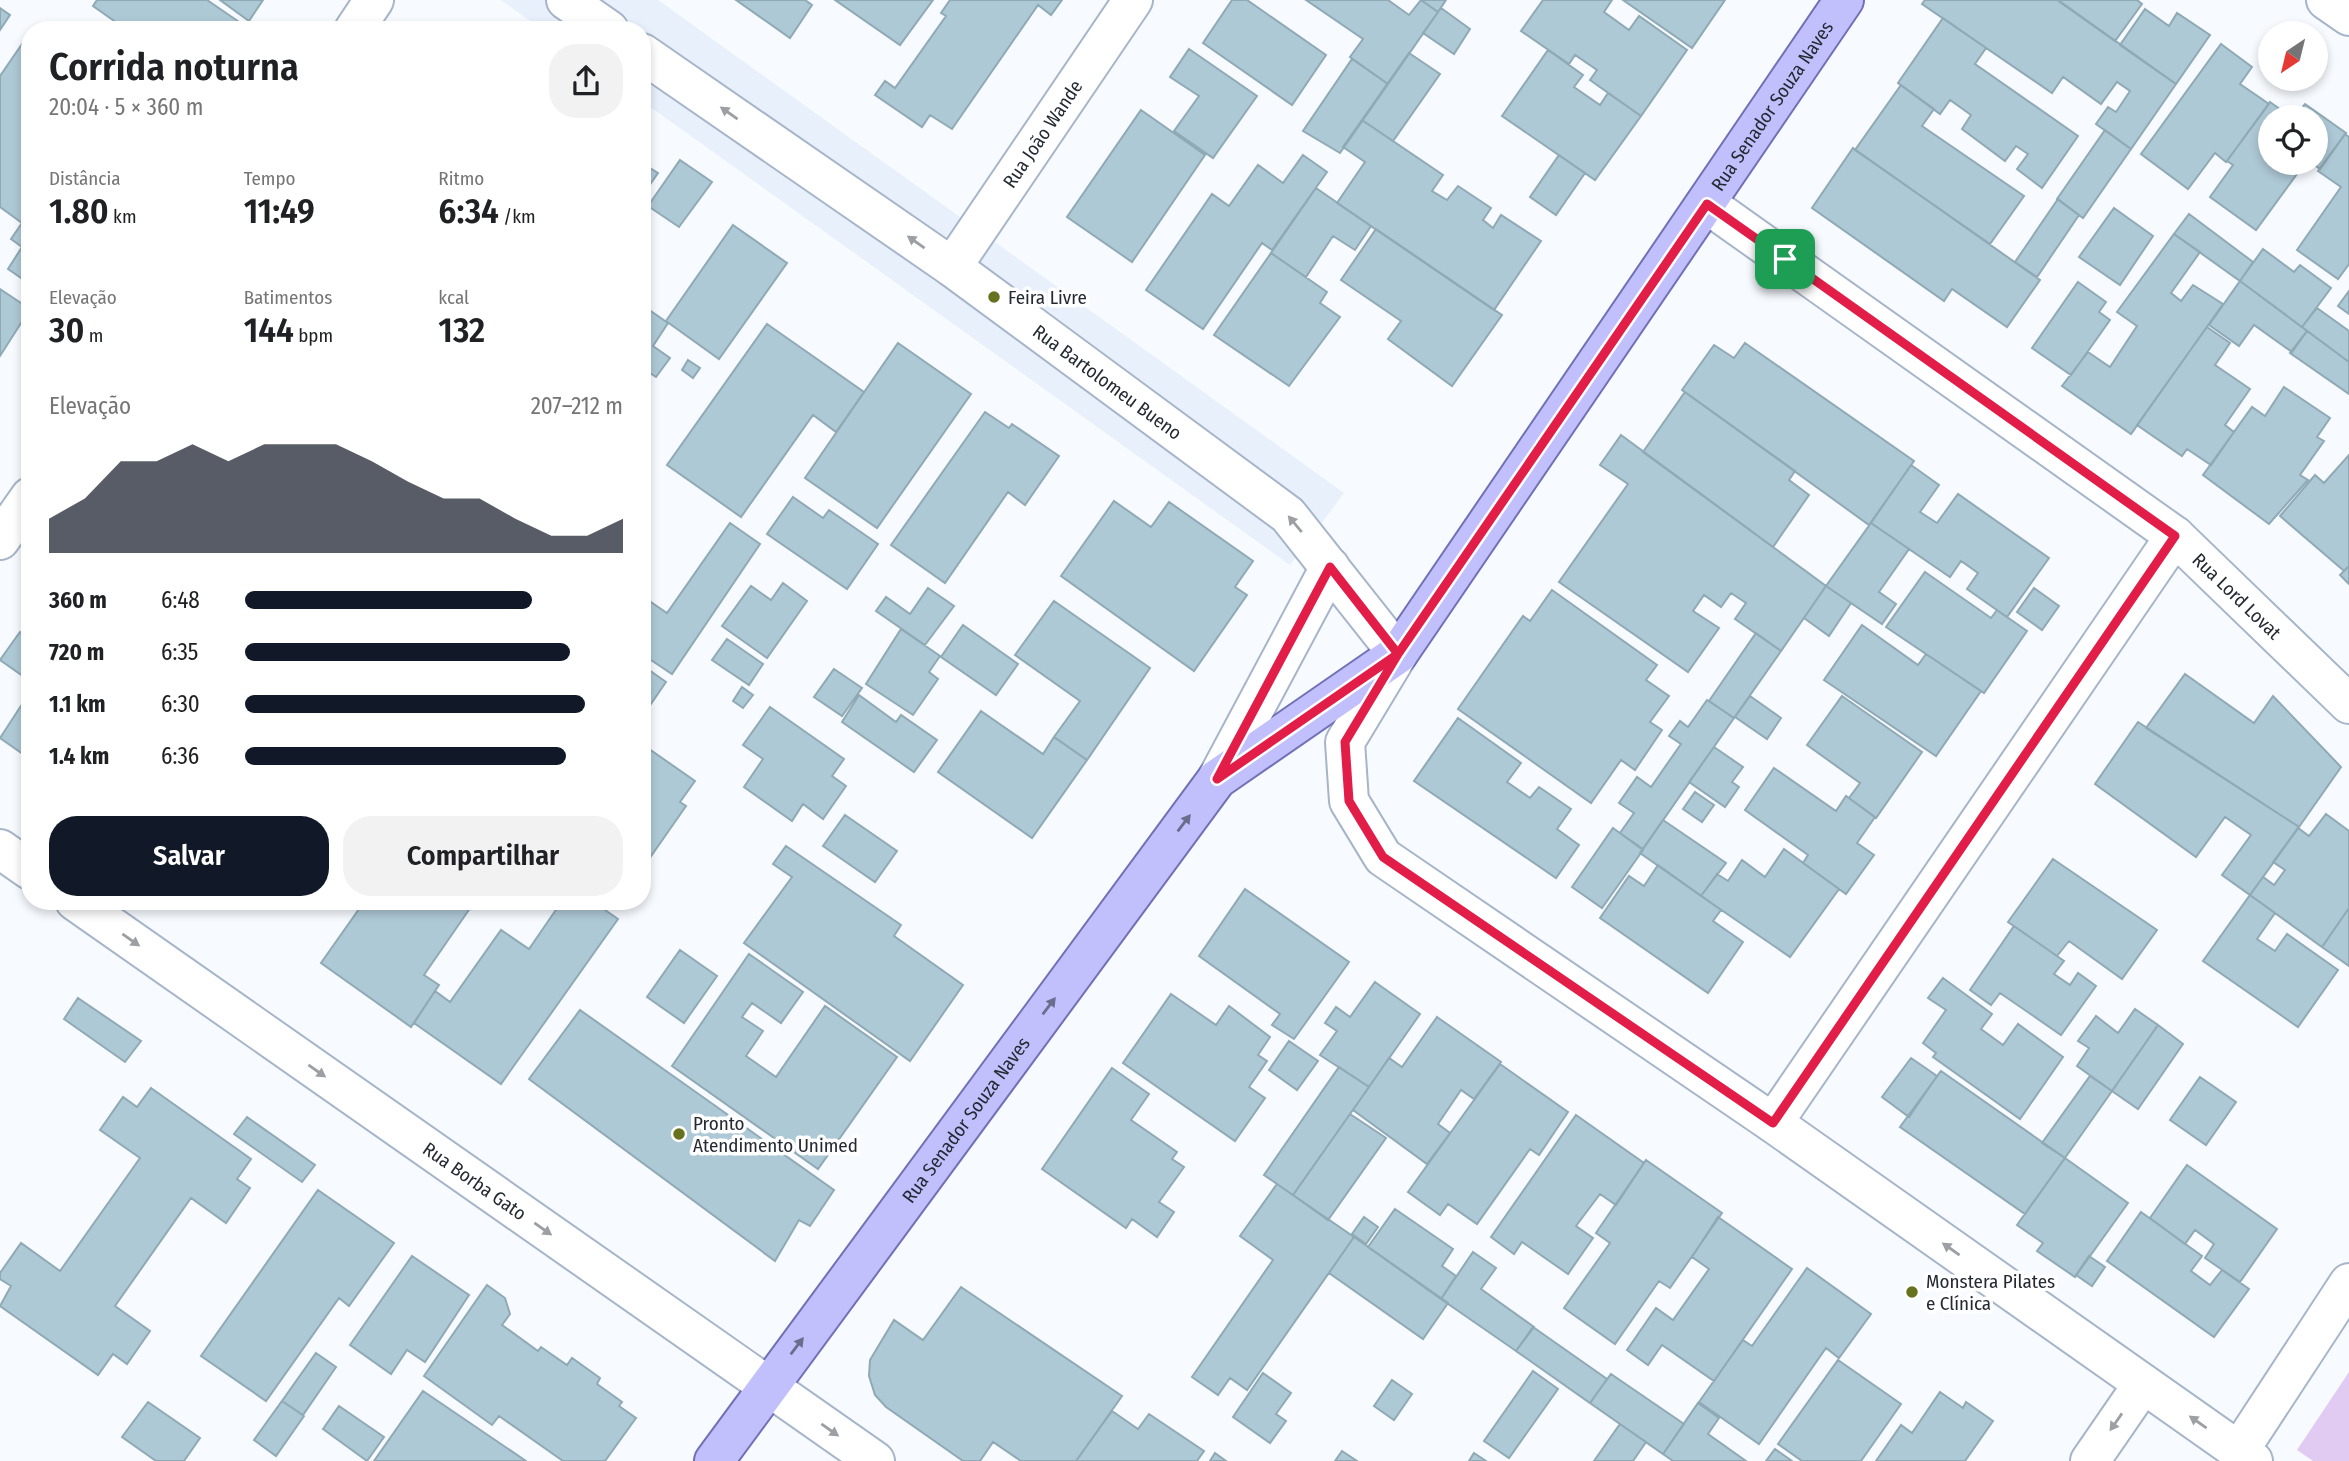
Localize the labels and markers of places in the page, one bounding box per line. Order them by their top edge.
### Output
pin [1755,229,1815,289]
place label: Feira Livre [1008,286,1087,309]
marker: Feira Livre [986,289,1002,305]
place label: Pronto Atendimento Unimed [693,1112,858,1157]
marker: Pronto Atendimento Unimed [671,1126,687,1142]
place label: Monstera Pilates e Clínica [1926,1270,2055,1315]
marker: Monstera Pilates e Clínica [1904,1284,1920,1300]

